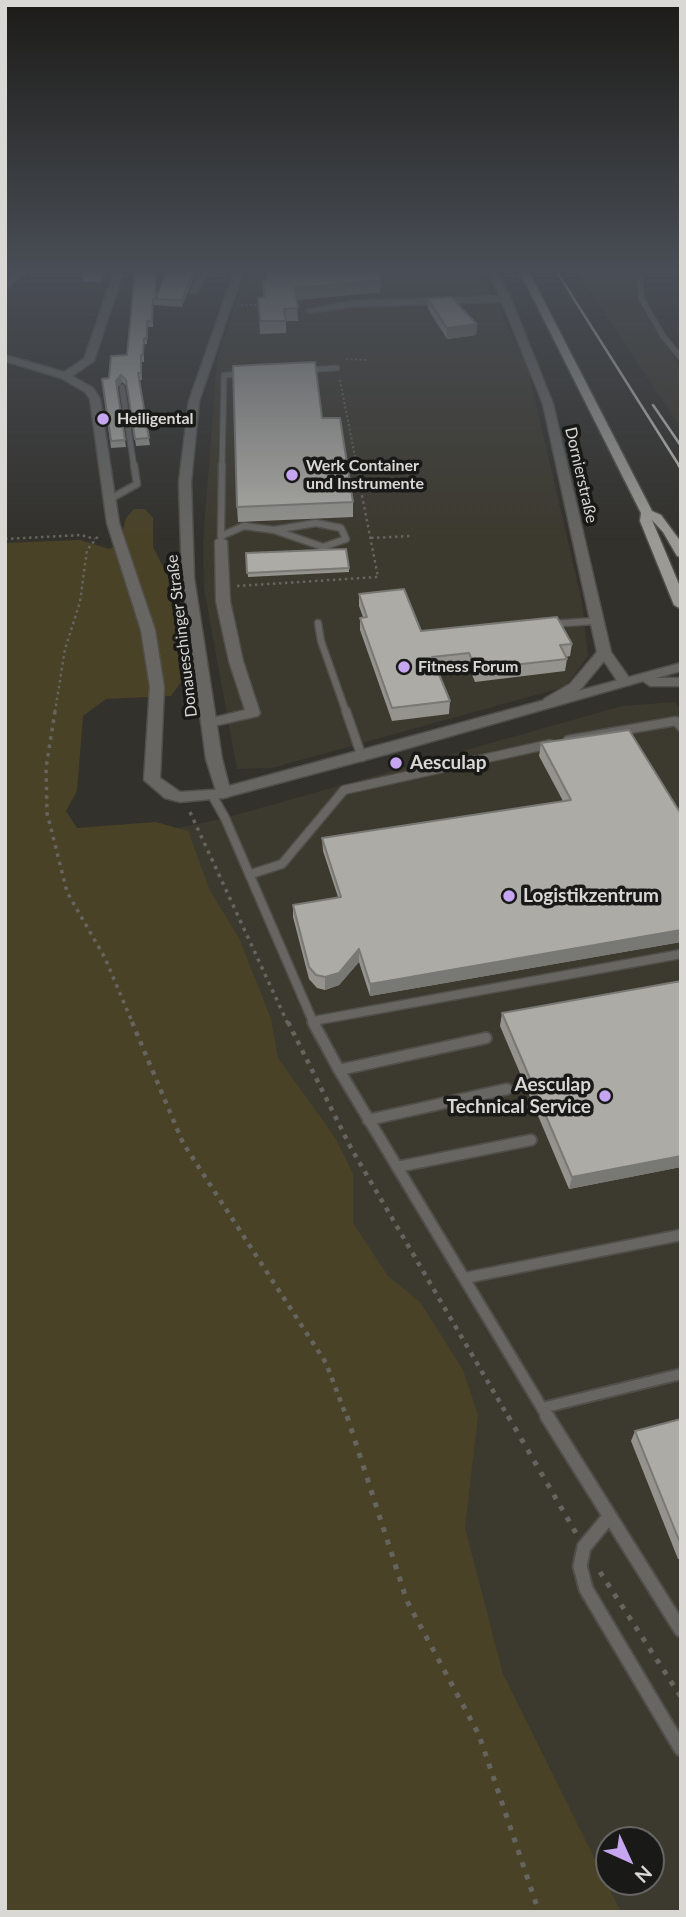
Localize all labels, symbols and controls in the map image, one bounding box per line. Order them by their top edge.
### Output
place label: Heiligental [117,409,194,429]
marker: Heiligental [95,411,111,427]
street label: Dornierstraße [561,425,601,525]
place label: Werk Container und Instrumente [306,456,424,494]
marker: Werk Container und Instrumente [284,467,300,483]
street label: Donaueschinger Straße [163,554,201,718]
place label: Fitness Forum [418,657,518,677]
marker: Fitness Forum [396,659,412,675]
place label: Aesculap [410,752,486,774]
marker: Aesculap [388,755,404,771]
place label: Logistikzentrum [523,885,659,907]
marker: Logistikzentrum [501,888,517,904]
place label: Aesculap Technical Service [447,1074,591,1118]
marker: Aesculap Technical Service [597,1088,613,1104]
north arrow [595,1826,665,1896]
text: N [630,1861,657,1888]

